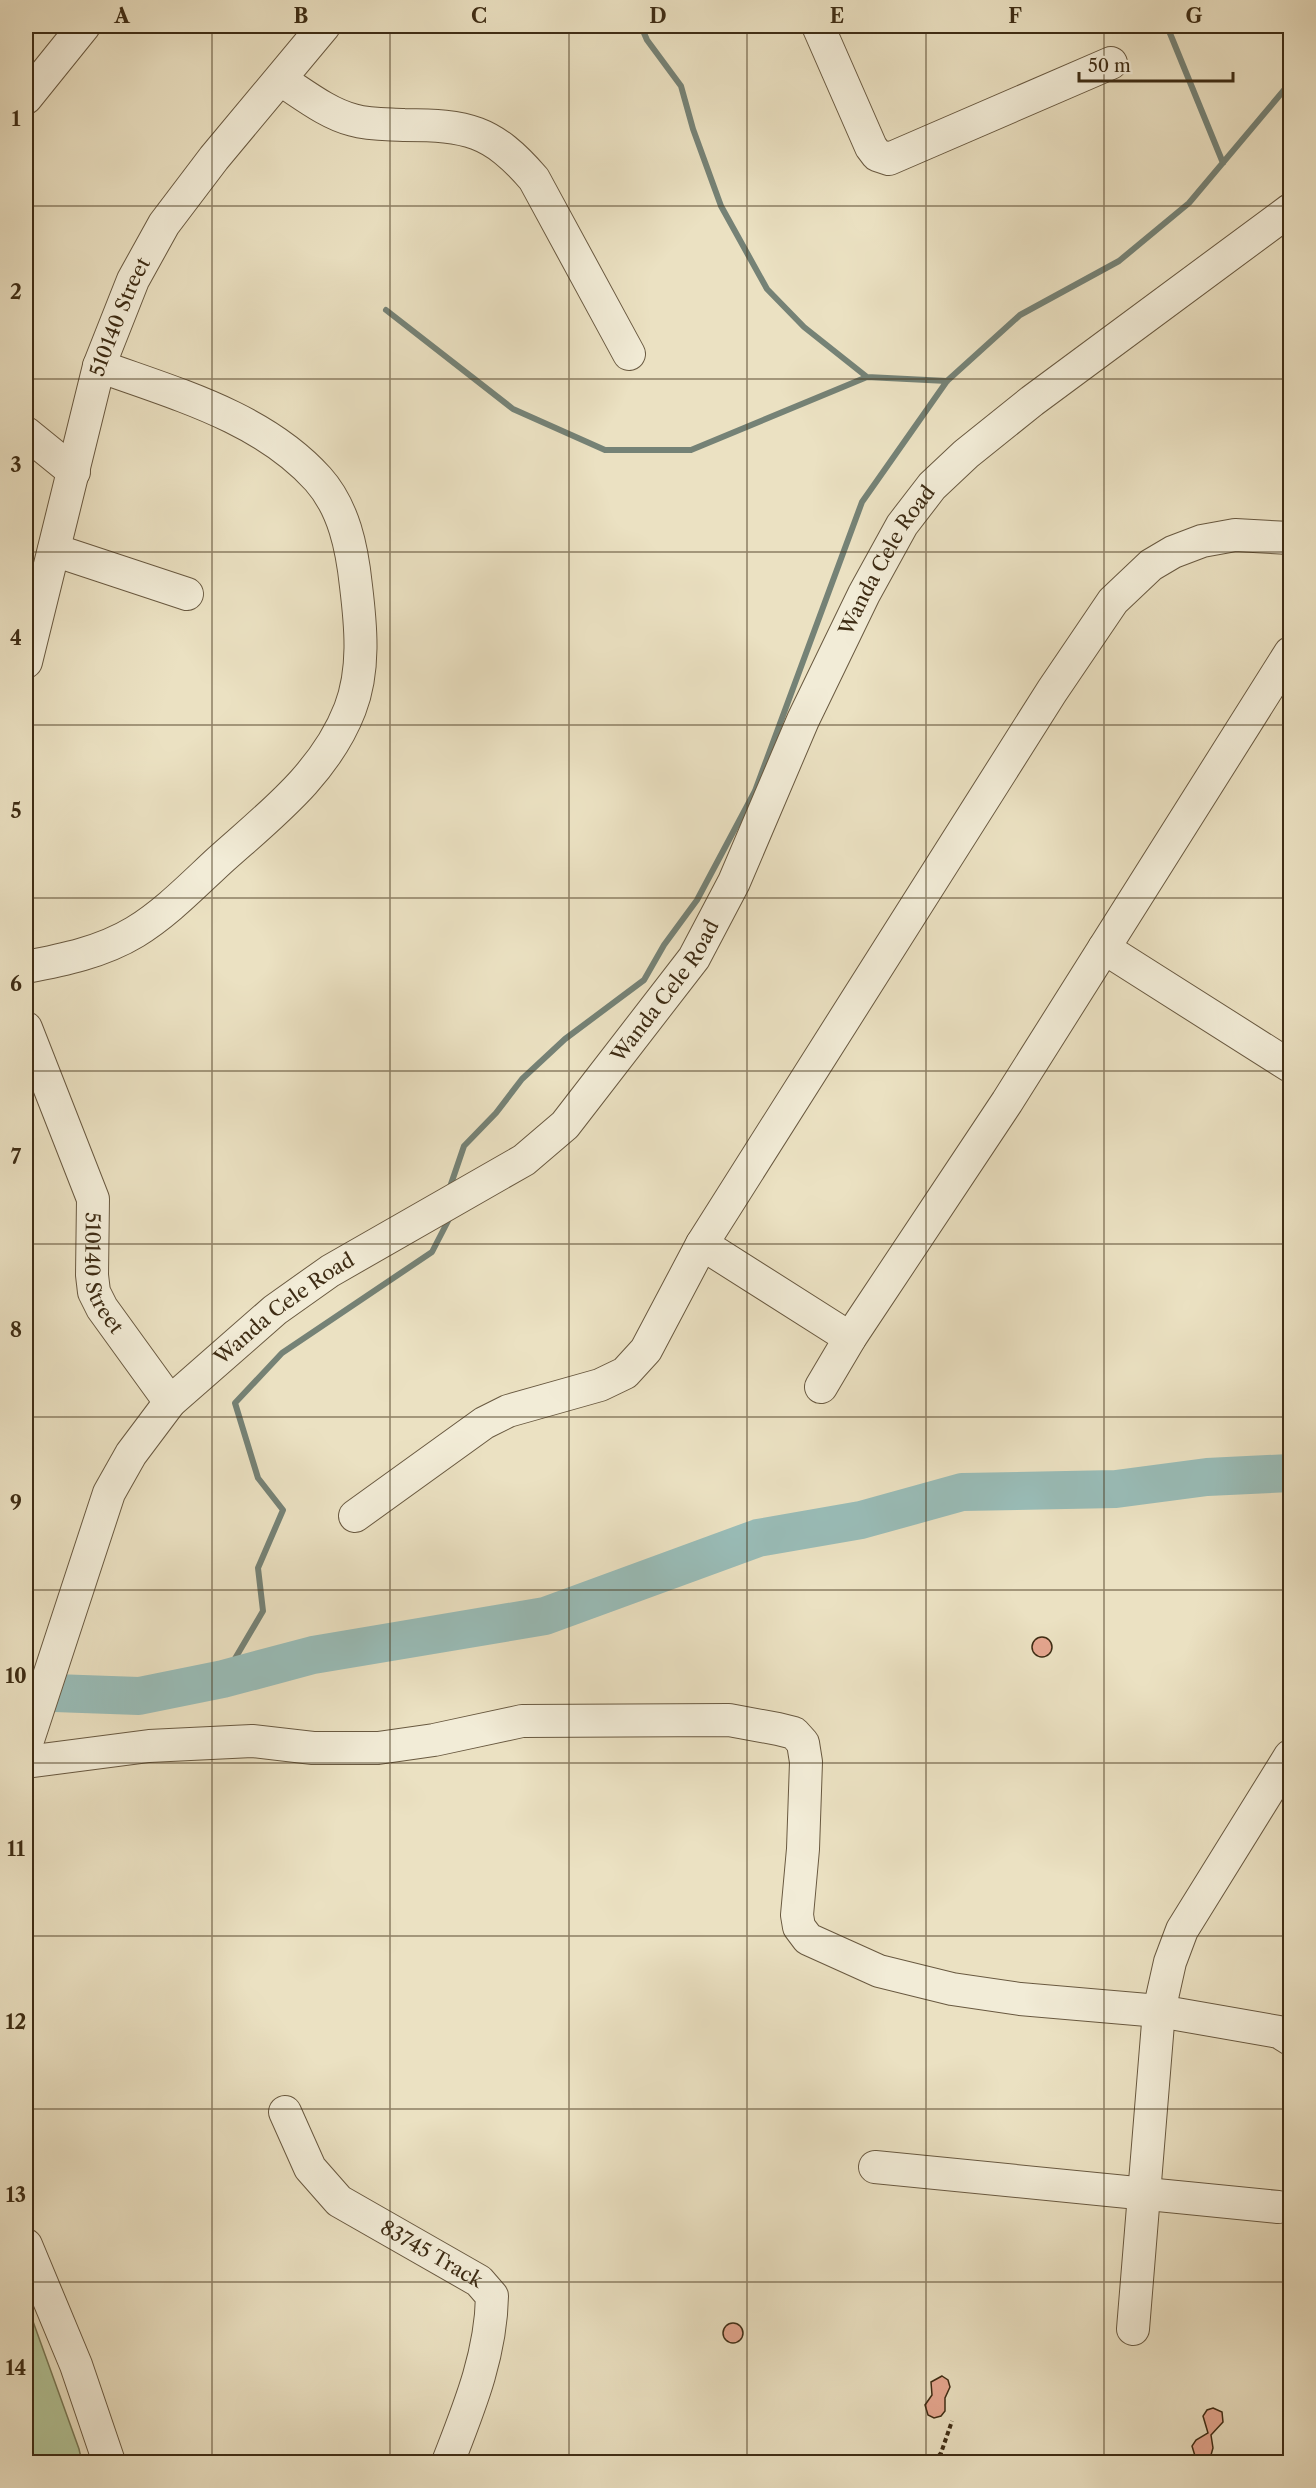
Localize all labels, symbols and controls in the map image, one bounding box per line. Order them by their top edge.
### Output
text: A [113,4,130,28]
text: B [294,4,309,28]
text: C [471,4,487,28]
text: D [649,4,667,28]
text: E [830,4,844,28]
text: F [1008,4,1022,28]
text: G [1186,4,1203,28]
scale bar [1079,45,1234,83]
text: 50 m [1088,55,1131,77]
text: 1 [12,107,21,131]
street label: 510140 Street [85,253,155,379]
text: 2 [10,280,22,304]
text: 3 [10,453,22,477]
street label: Wanda Cele Road [833,481,940,640]
text: 4 [10,626,22,650]
text: 5 [10,799,22,823]
street label: Wanda Cele Road [605,916,724,1068]
text: 6 [10,972,22,996]
text: 7 [11,1145,22,1169]
street label: 510140 Street [80,1212,129,1338]
street label: Wanda Cele Road [209,1248,358,1370]
text: 8 [10,1318,22,1342]
text: 9 [10,1491,22,1515]
text: 10 [5,1664,27,1688]
text: 11 [7,1837,25,1861]
text: 12 [6,2010,26,2034]
text: 13 [6,2183,26,2207]
street label: 83745 Track [376,2215,488,2293]
text: 14 [6,2356,26,2380]

